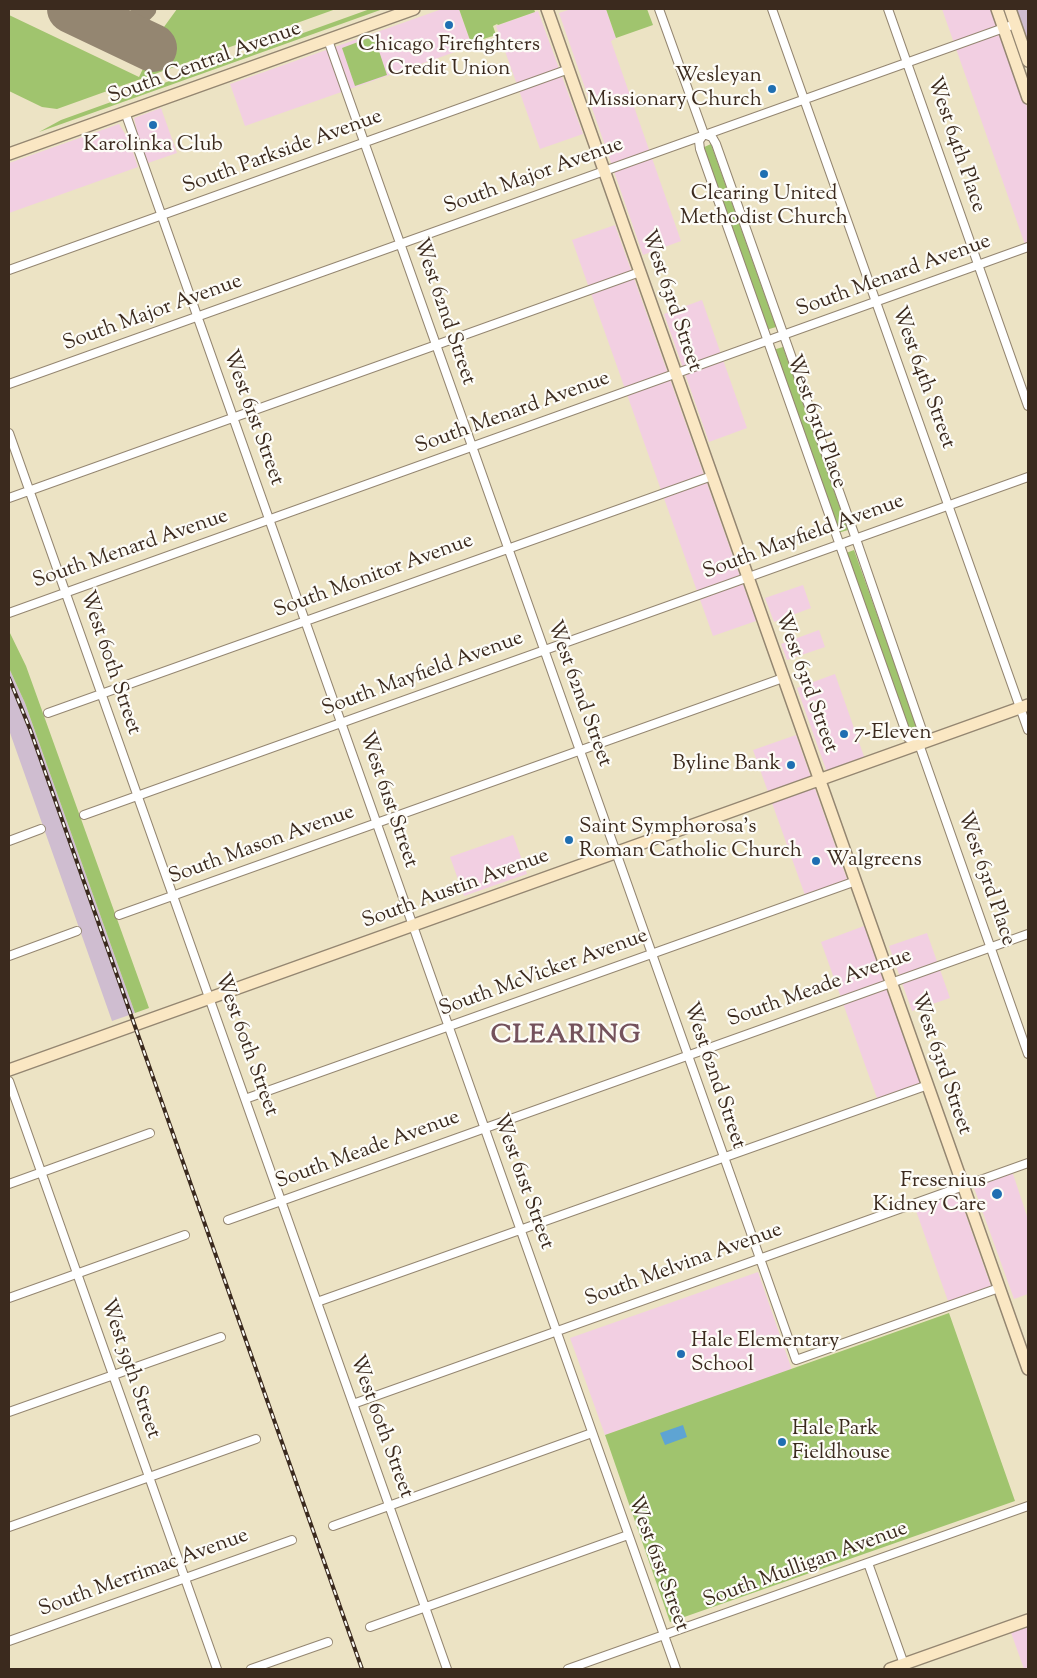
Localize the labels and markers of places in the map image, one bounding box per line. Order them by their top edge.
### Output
marker: Chicago Firefighters Credit Union [443,19,455,31]
place label: Chicago Firefighters Credit Union [358,33,540,83]
place label: Wesleyan Missionary Church [588,64,762,114]
marker: Wesleyan Missionary Church [766,83,778,95]
marker: Karolinka Club [147,119,159,131]
place label: Karolinka Club [83,133,223,159]
marker: Clearing United Methodist Church [758,168,770,180]
place label: Clearing United Methodist Church [680,182,848,232]
place label: 7-Eleven [854,721,932,747]
marker: 7-Eleven [838,728,850,740]
place label: Byline Bank [672,752,781,778]
marker: Byline Bank [785,759,797,771]
place label: Saint Symphorosa's Roman Catholic Church [579,815,802,865]
marker: Saint Symphorosa's Roman Catholic Church [563,834,575,846]
place label: Walgreens [826,848,922,874]
marker: Walgreens [810,855,822,867]
place label: Fresenius Kidney Care [873,1169,986,1219]
marker: Fresenius Kidney Care [990,1187,1004,1201]
place label: Hale Elementary School [691,1329,839,1379]
marker: Hale Elementary School [675,1348,687,1360]
place label: Hale Park Fieldhouse [792,1417,890,1467]
marker: Hale Park Fieldhouse [776,1436,788,1448]

